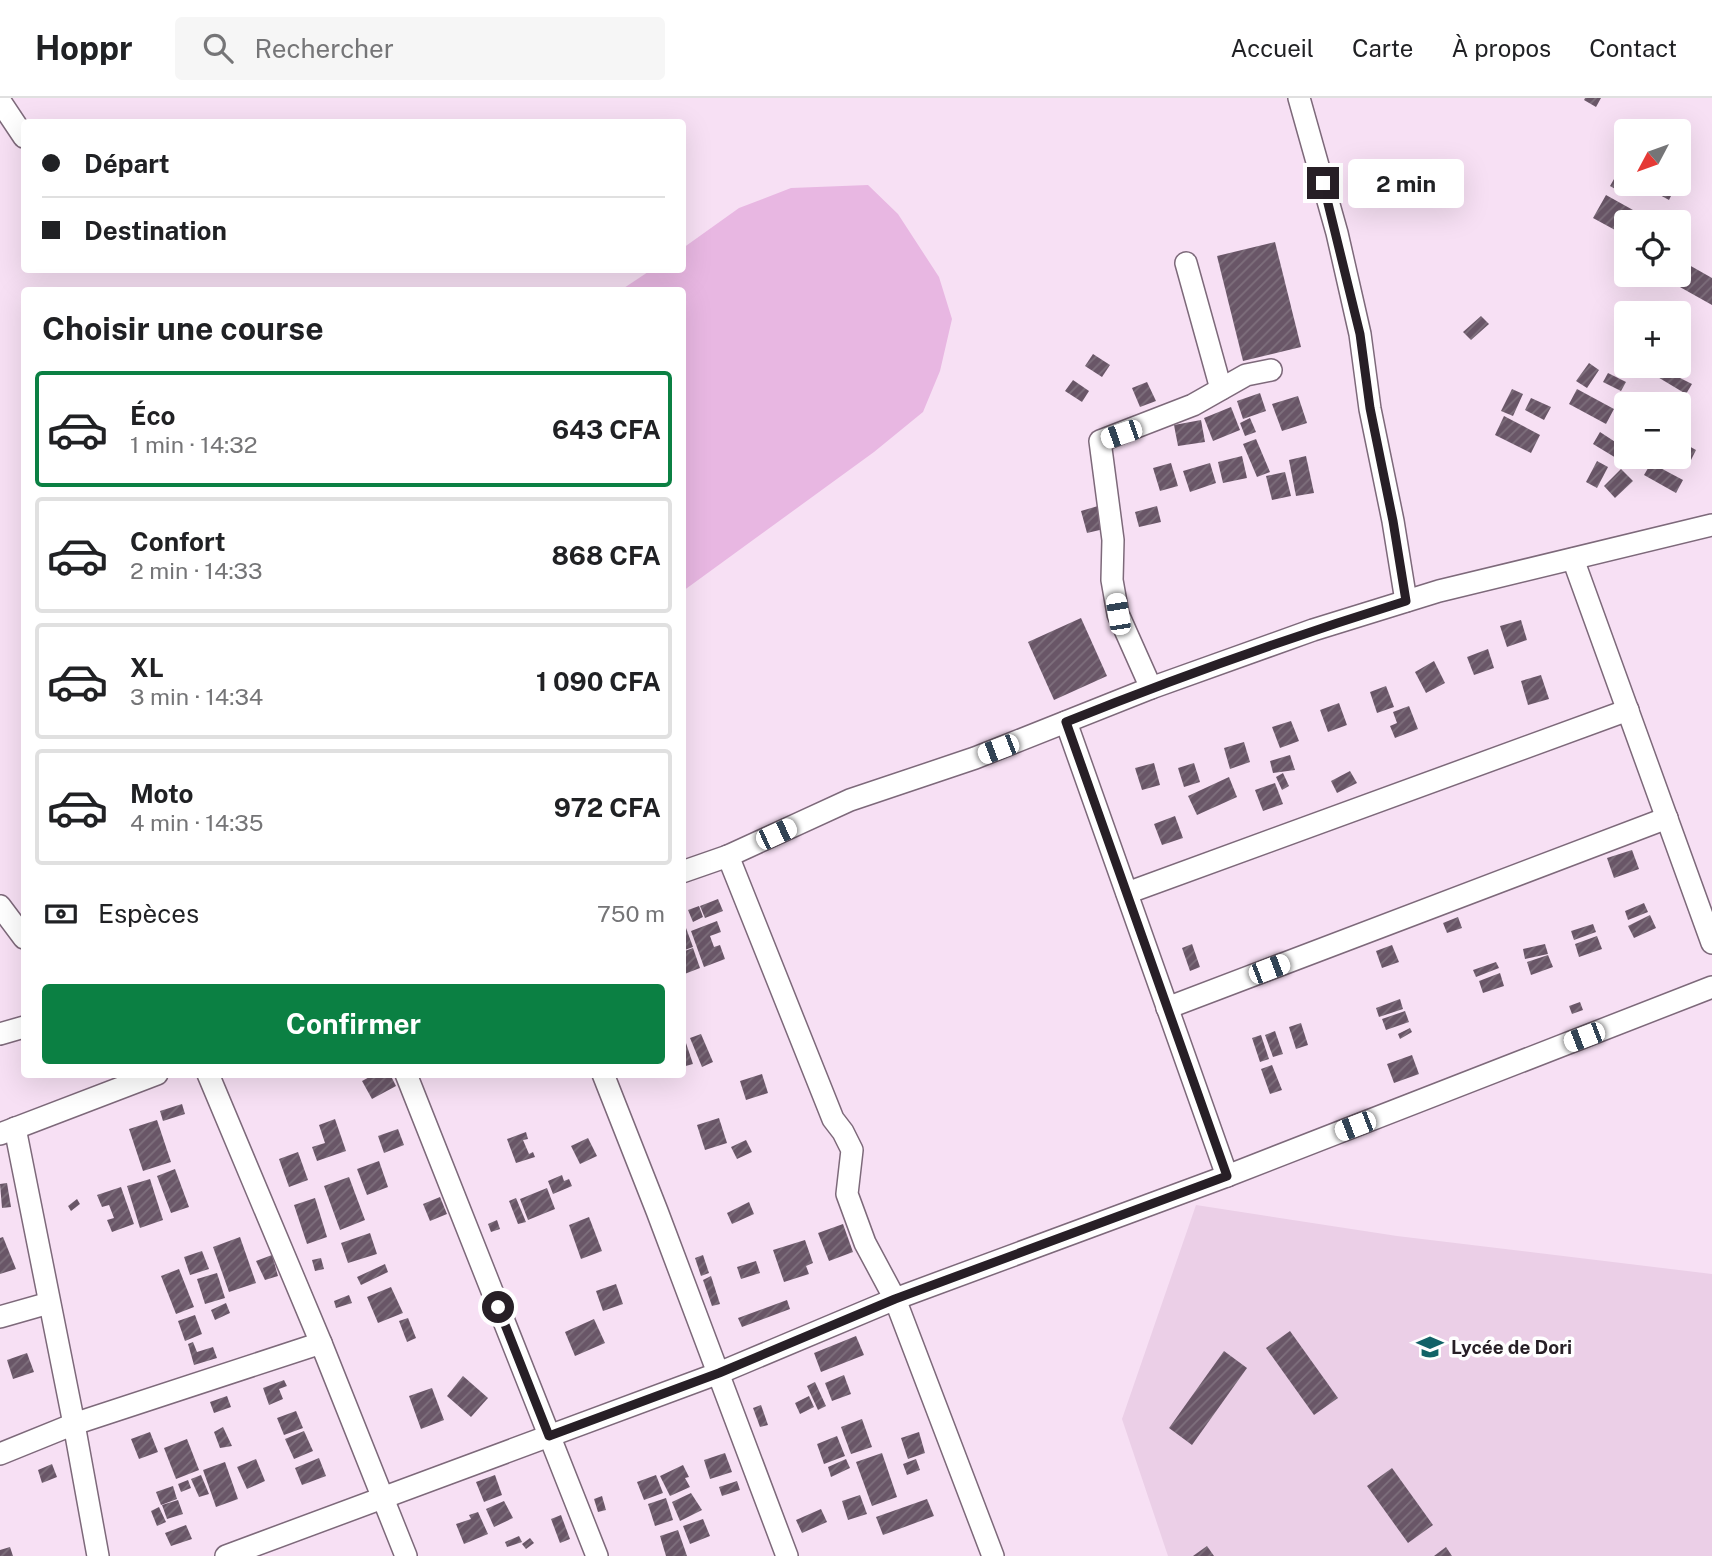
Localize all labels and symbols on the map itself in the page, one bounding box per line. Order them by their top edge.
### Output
north arrow [1614,119,1690,196]
callout: 2 min [1348,158,1463,208]
route end [1307,167,1339,199]
car [1098,417,1145,451]
car [1105,592,1132,636]
car [975,732,1022,766]
car [753,816,800,852]
car [1246,952,1293,986]
car [1561,1020,1608,1054]
car [1332,1109,1379,1143]
route start [482,1291,514,1323]
school or university icon: Lycée de Dori [1415,1332,1445,1362]
place label: Lycée de Dori [1451,1336,1572,1358]

